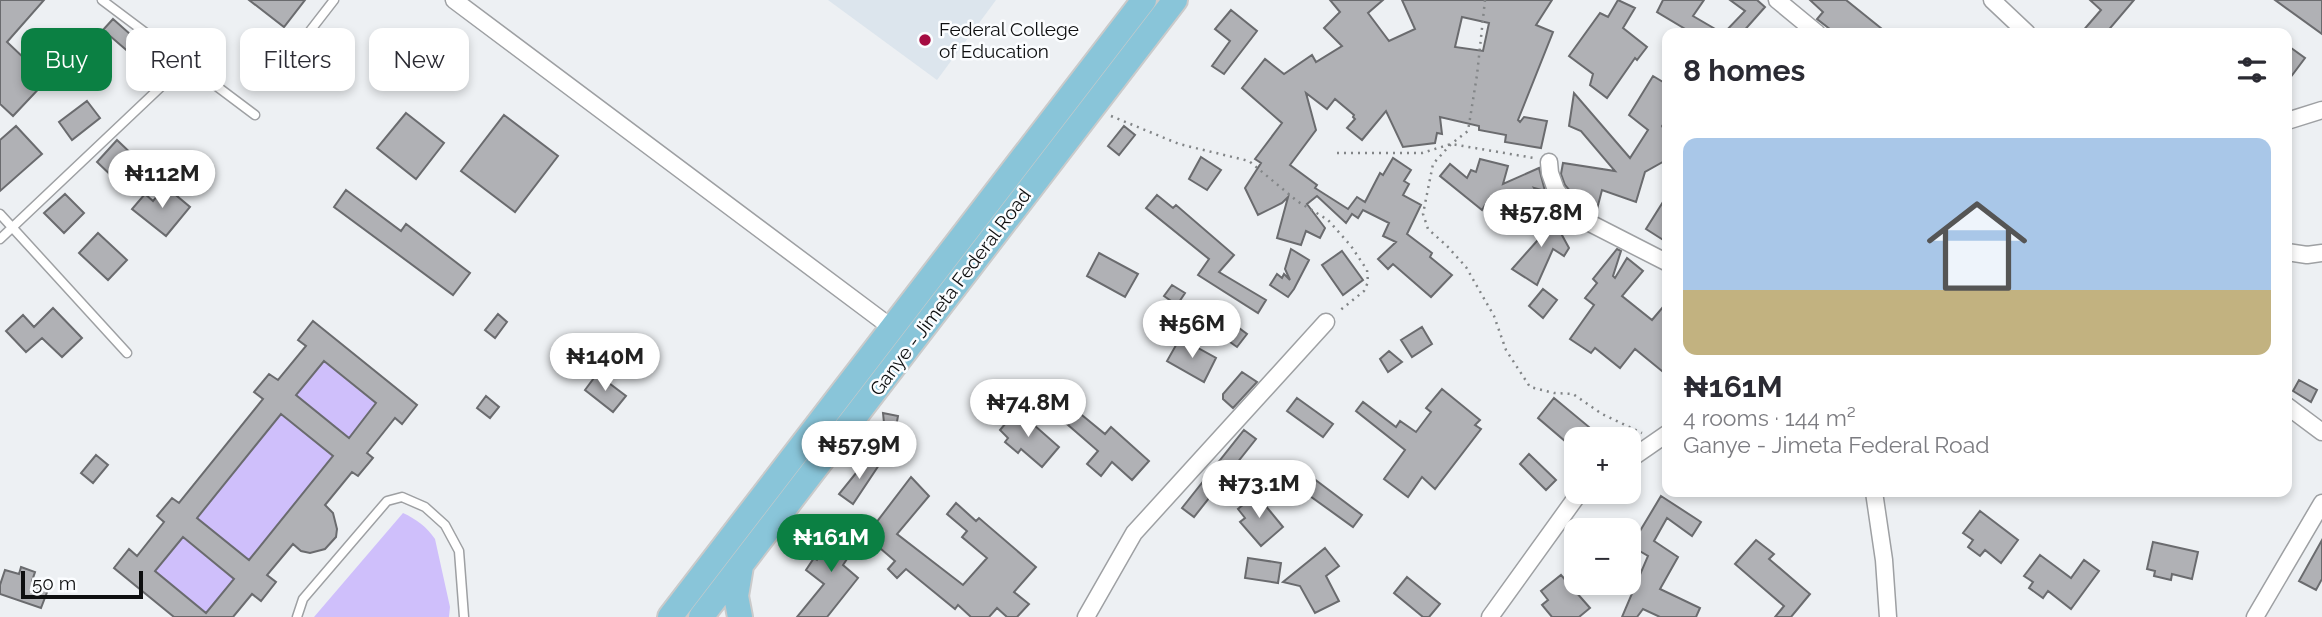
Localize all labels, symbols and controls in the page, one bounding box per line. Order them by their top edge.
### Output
place label: Federal College of Education [939,18,1079,62]
chip: Buy [21,28,112,91]
chip: Rent [126,28,226,91]
chip: Filters [240,28,355,91]
chip: New [369,28,469,91]
marker: Federal College of Education [917,32,933,48]
icon: filters [2233,51,2271,89]
text: 8 homes [1683,53,1805,88]
pin: ₦112M [113,150,211,210]
text: ₦112M [124,159,200,186]
icon: home [1914,183,2040,309]
street label: Ganye - Jimeta Federal Road [865,184,1035,400]
pin: ₦57.8M [1484,190,1598,249]
text: ₦57.8M [1499,198,1583,225]
pin: ₦56M [1151,300,1233,360]
text: ₦56M [1159,309,1225,336]
pin: ₦140M [556,334,654,393]
text: ₦140M [566,342,644,369]
text: ₦161M [1683,369,1783,404]
pin: ₦74.8M [971,380,1085,439]
text: ₦74.8M [986,388,1070,415]
text: 4 rooms · 144 m² [1683,404,1856,431]
pin: ₦57.9M [802,421,916,481]
map controls [1564,427,1641,595]
button: + [1564,427,1641,504]
text: ₦57.9M [818,430,900,457]
text: Ganye - Jimeta Federal Road [1683,431,1990,458]
pin: ₦73.1M [1202,461,1316,520]
text: ₦73.1M [1218,469,1300,496]
pin: ₦161M [782,514,880,574]
button: − [1564,518,1641,595]
text: ₦161M [793,523,869,550]
scale bar [21,568,144,600]
text: 50 m [32,572,76,594]

